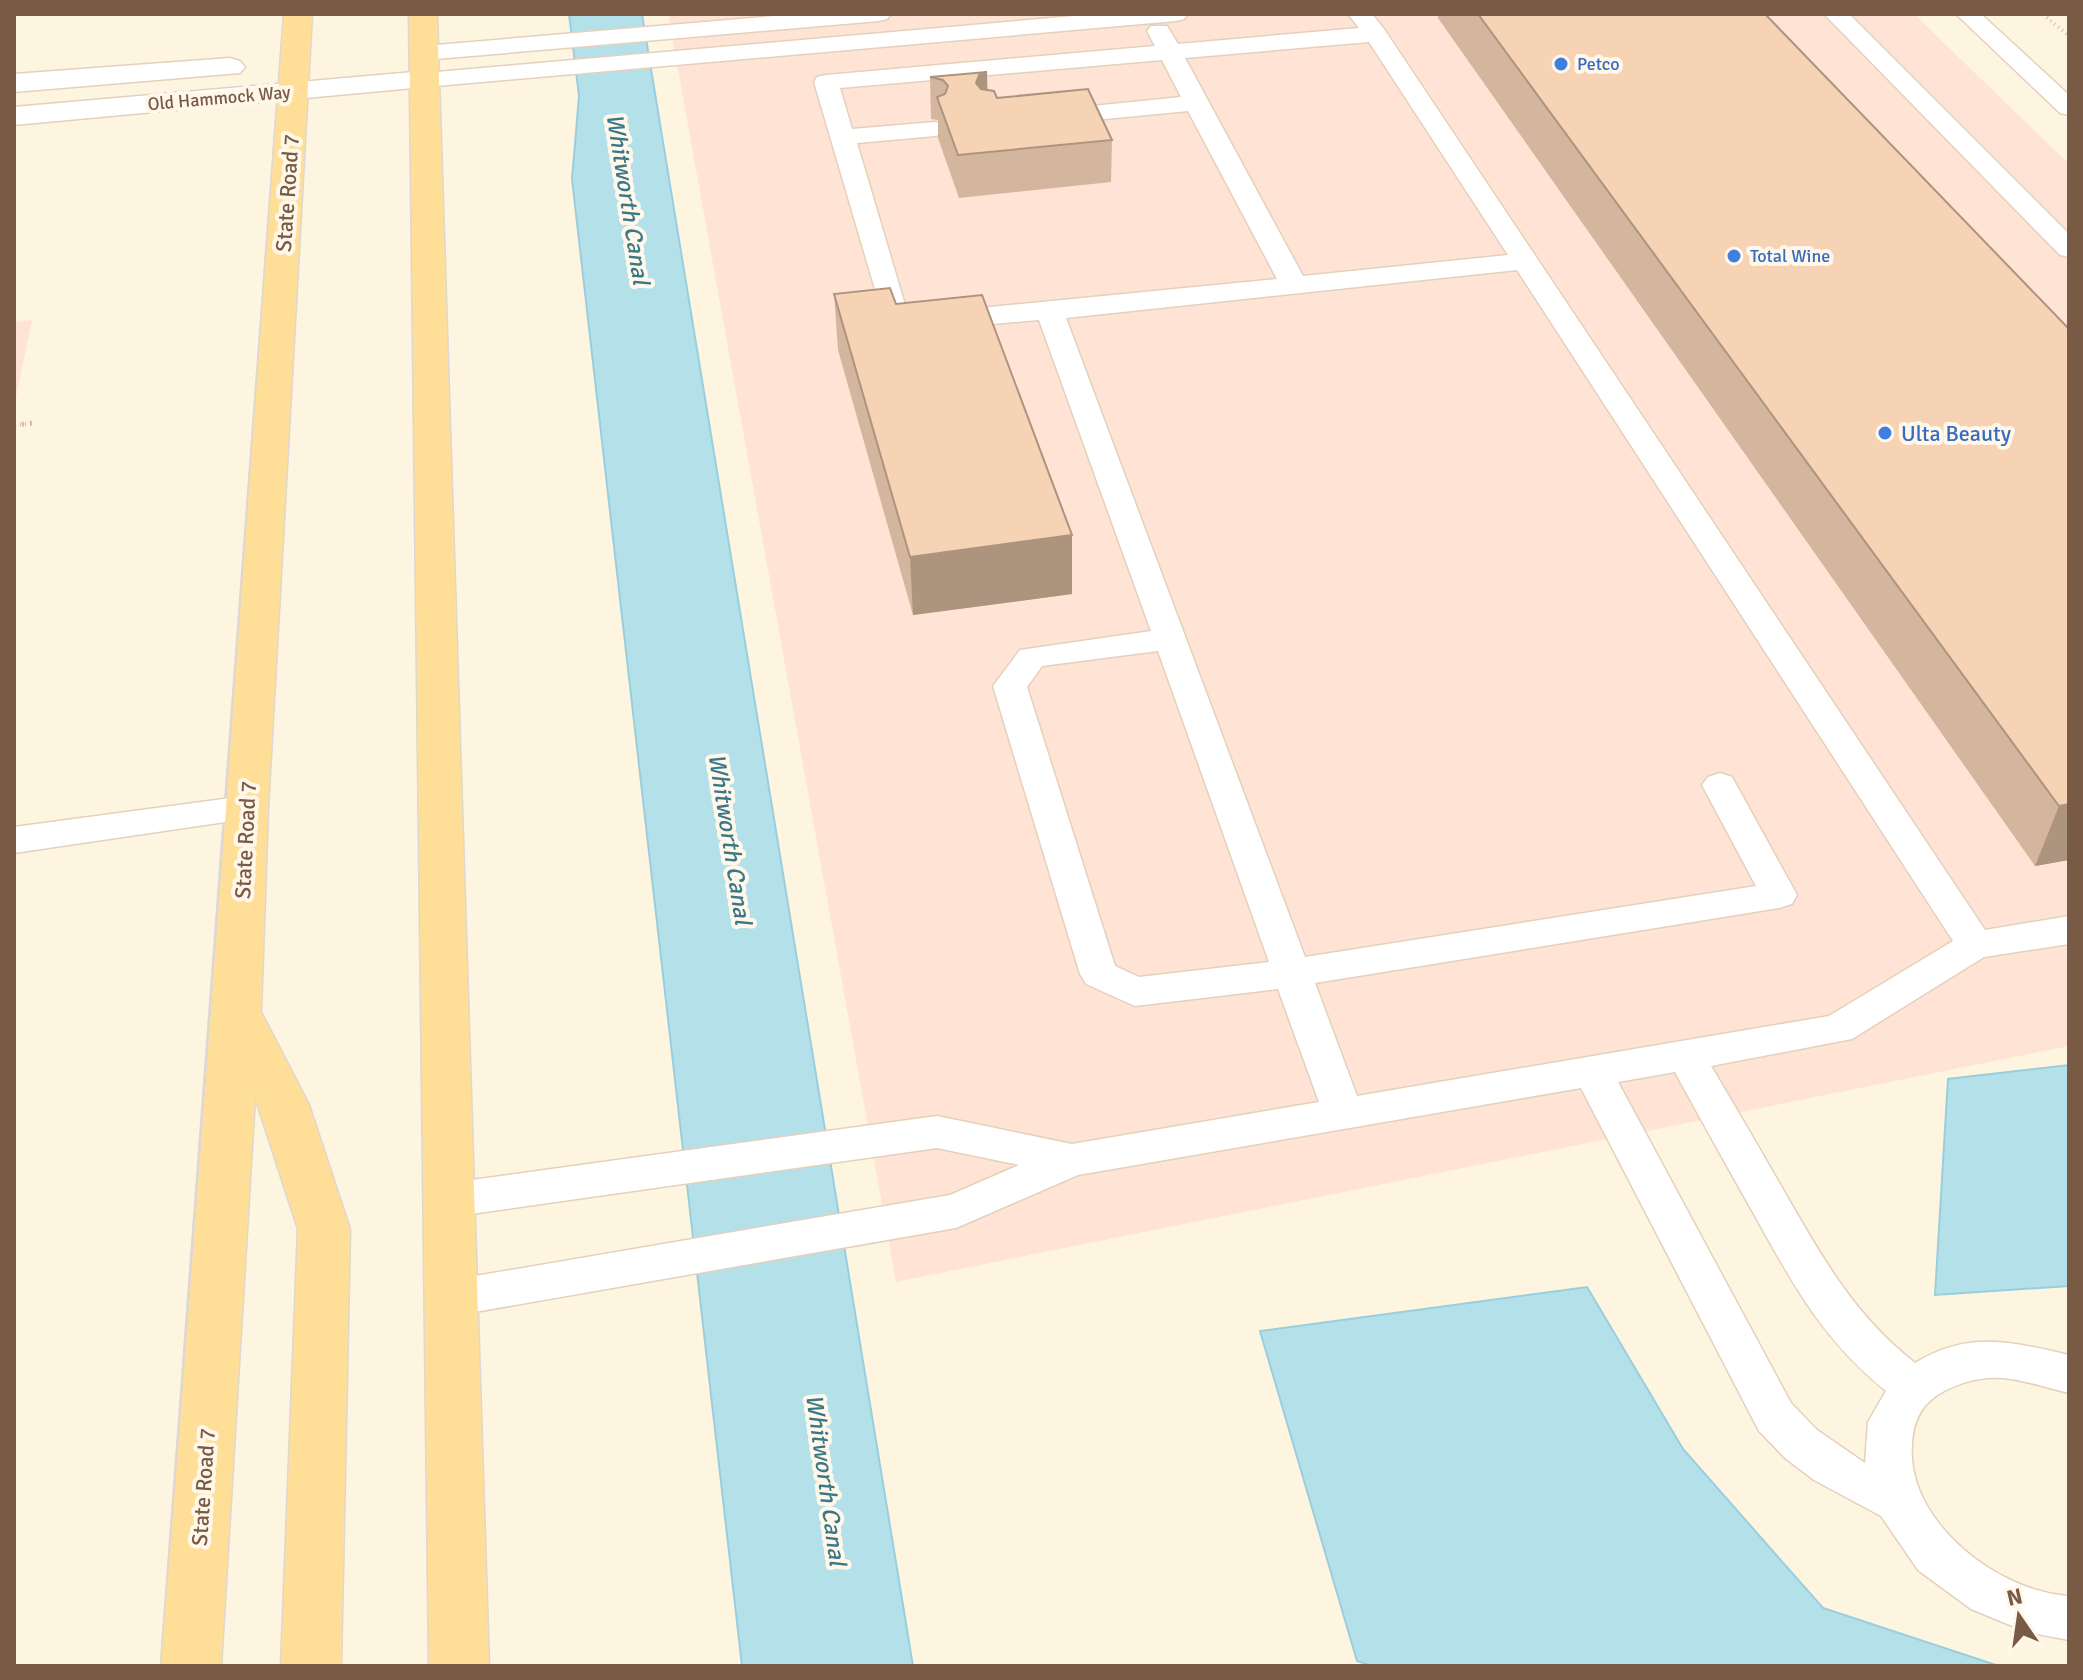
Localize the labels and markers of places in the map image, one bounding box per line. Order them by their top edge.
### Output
place label: Petco [1577,53,1620,75]
marker: Petco [1552,55,1570,73]
place label: Total Wine [1750,245,1830,267]
marker: Total Wine [1725,247,1743,265]
place label: Ulta Beauty [1901,420,2012,447]
marker: Ulta Beauty [1876,424,1894,442]

